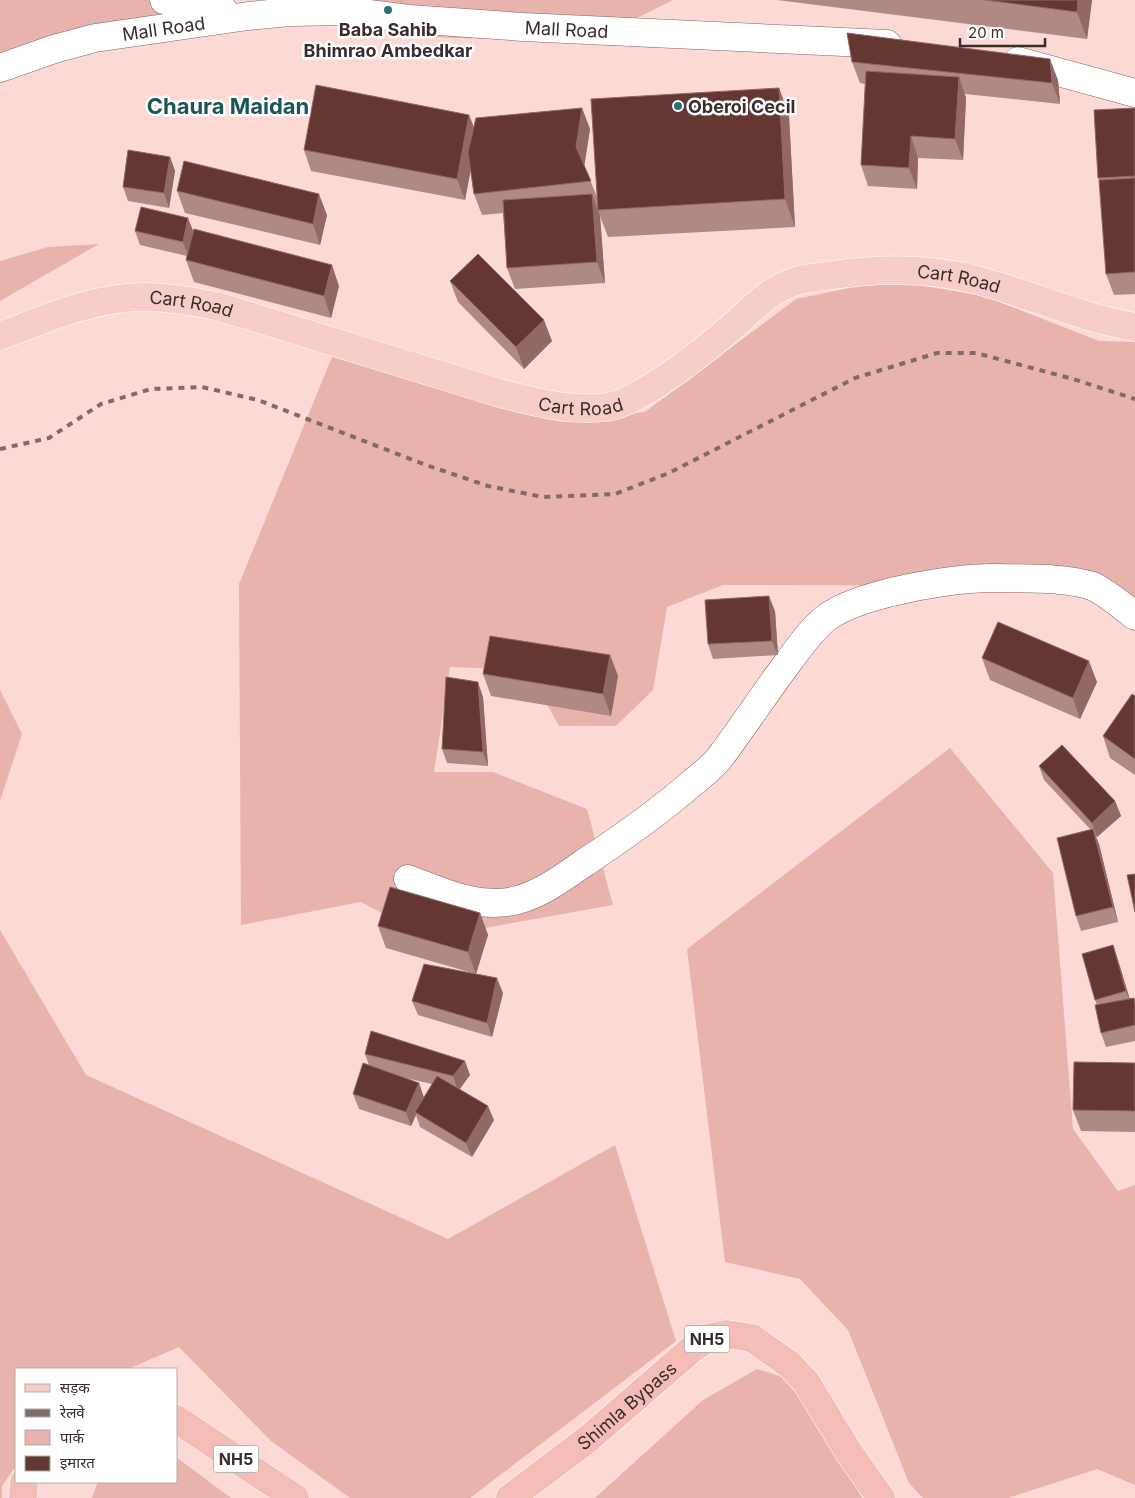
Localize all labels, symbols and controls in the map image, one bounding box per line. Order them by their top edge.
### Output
marker: Baba Sahib Bhimrao Ambedkar [382,4,394,16]
street label: Mall Road [121,12,206,44]
scale bar [960,15,1045,47]
street label: Mall Road [524,17,609,41]
place label: Baba Sahib Bhimrao Ambedkar [304,19,472,61]
text: 20 m [968,23,1004,42]
district label: Chaura Maidan [147,93,309,119]
place label: Oberoi Cecil [688,96,795,117]
marker: Oberoi Cecil [672,100,684,112]
street label: Cart Road [916,260,1003,297]
street label: Cart Road [149,286,236,321]
street label: Cart Road [537,392,626,419]
road number: NH5 [684,1326,730,1352]
street label: Shimla Bypass [573,1357,681,1454]
legend [15,1368,178,1483]
text: सड़क [60,1378,90,1397]
text: रेलवे [59,1403,85,1422]
text: पार्क [60,1428,84,1447]
road number: NH5 [214,1446,258,1472]
text: इमारत [60,1453,95,1472]

